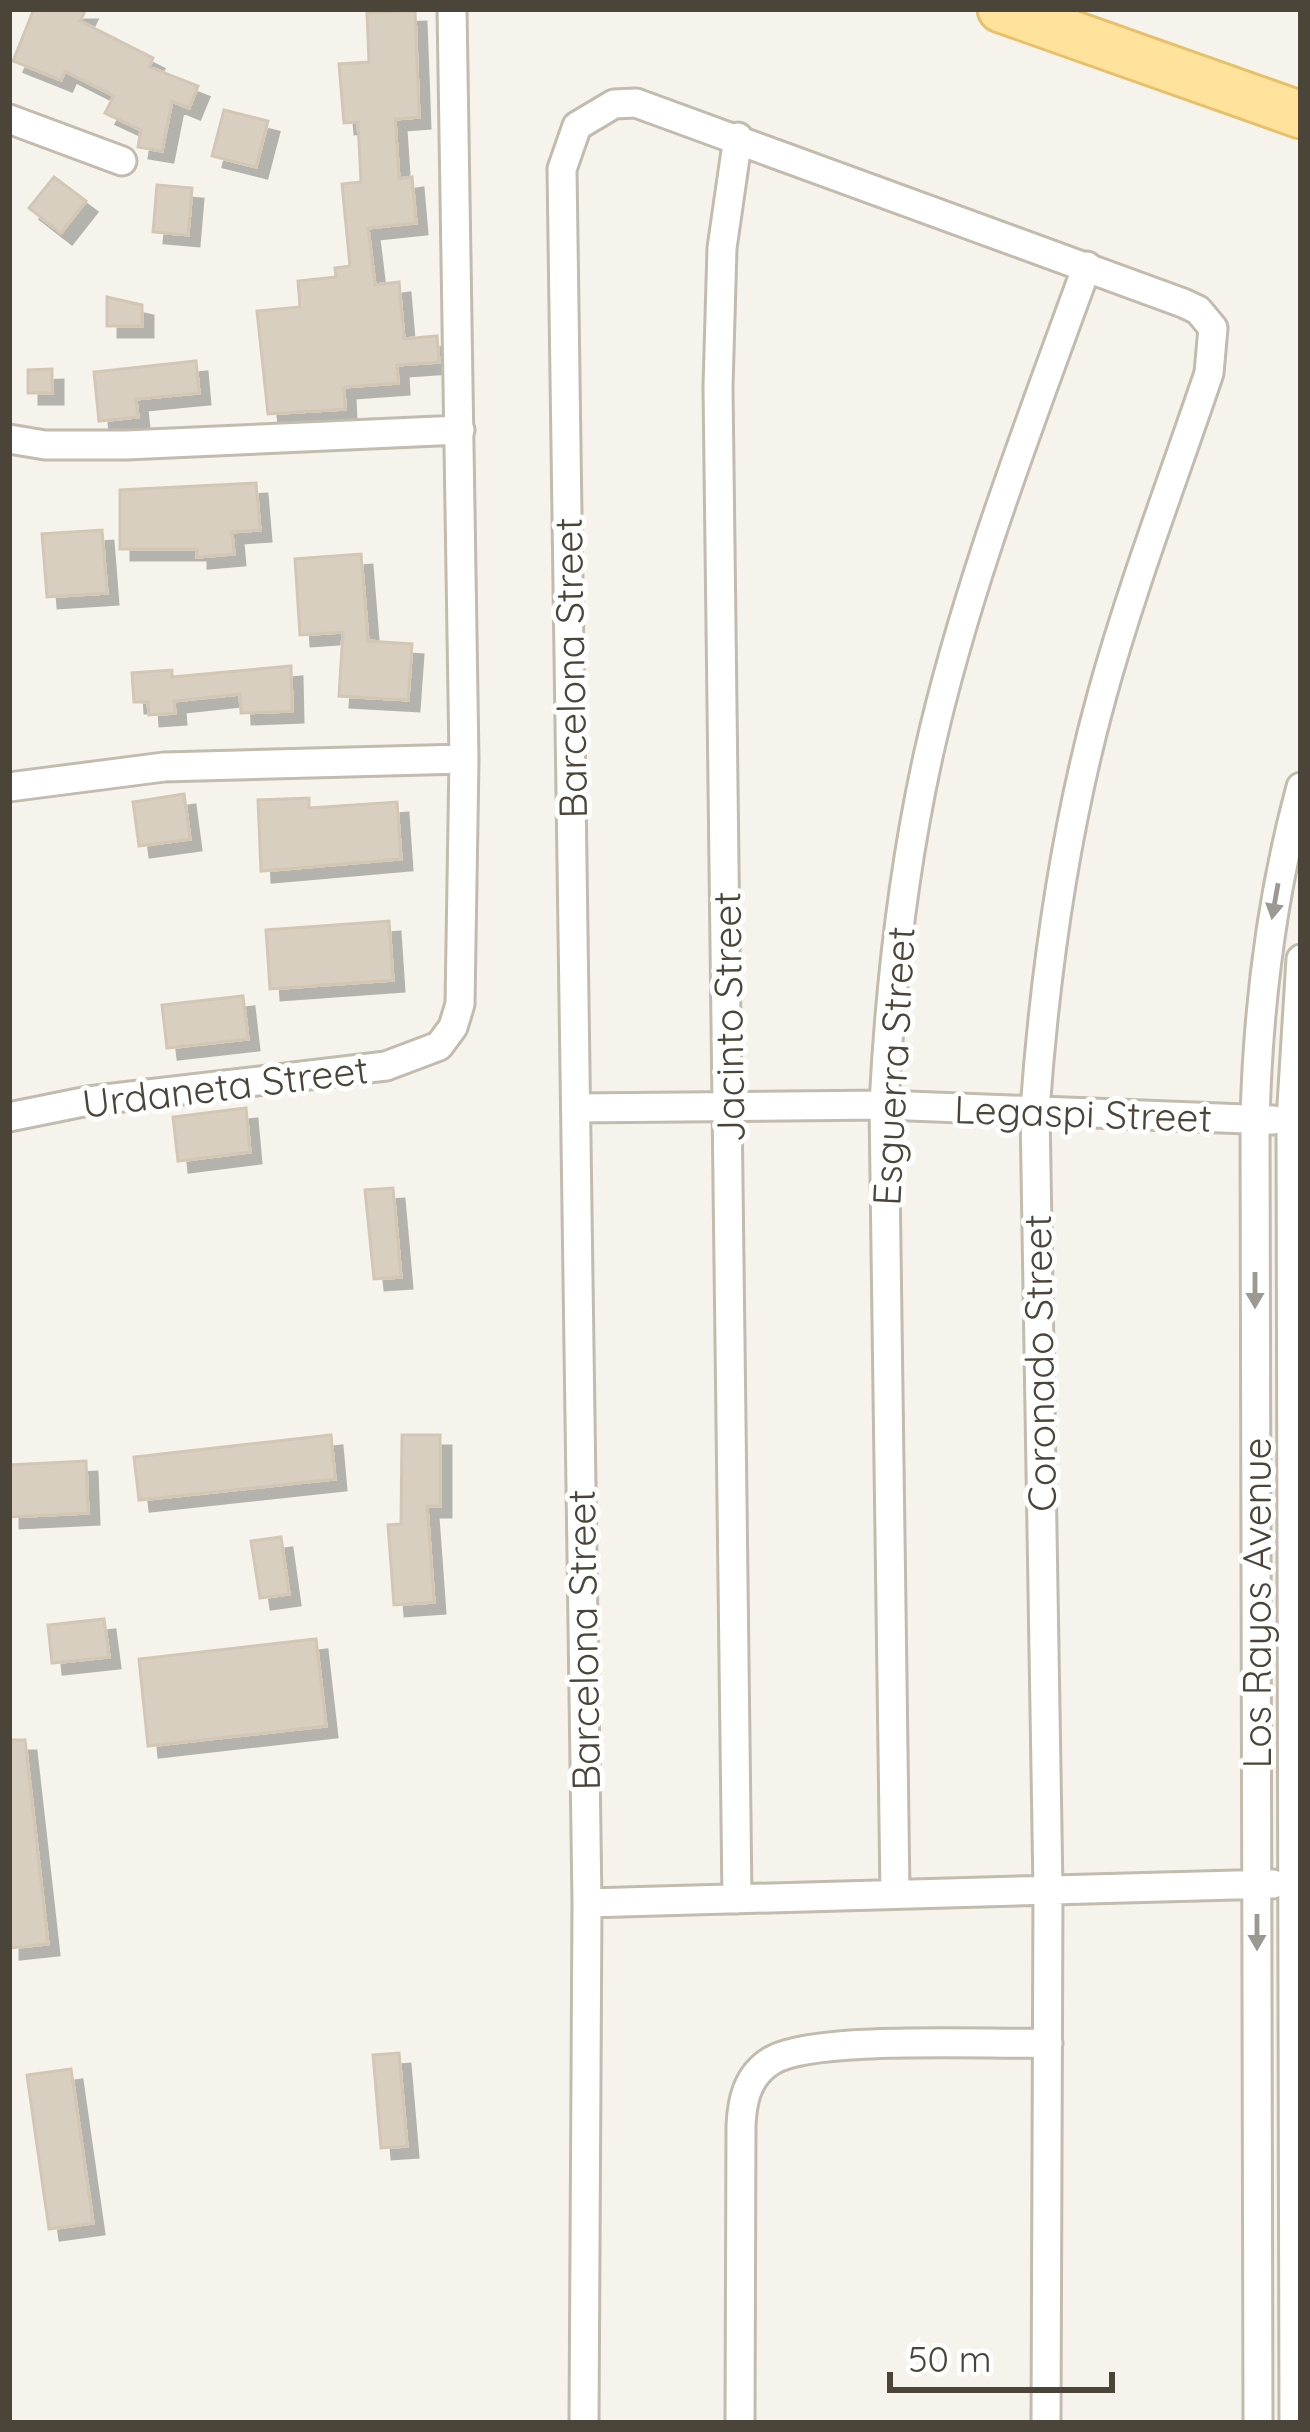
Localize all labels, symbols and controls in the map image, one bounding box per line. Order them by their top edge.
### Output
street label: Barcelona Street [543,517,597,819]
one-way arrow [1265,883,1284,920]
street label: Jacinto Street [701,891,755,1143]
street label: Esguerra Street [861,925,925,1207]
street label: Urdaneta Street [79,1044,371,1128]
street label: Legaspi Street [953,1084,1213,1142]
street label: Coronado Street [1012,1214,1066,1512]
one-way arrow [1245,1272,1265,1310]
street label: Los Rayos Avenue [1232,1438,1281,1769]
street label: Barcelona Street [556,1489,610,1791]
one-way arrow [1247,1914,1267,1952]
scale bar [890,2318,1112,2392]
text: 50 m [908,2336,992,2381]

